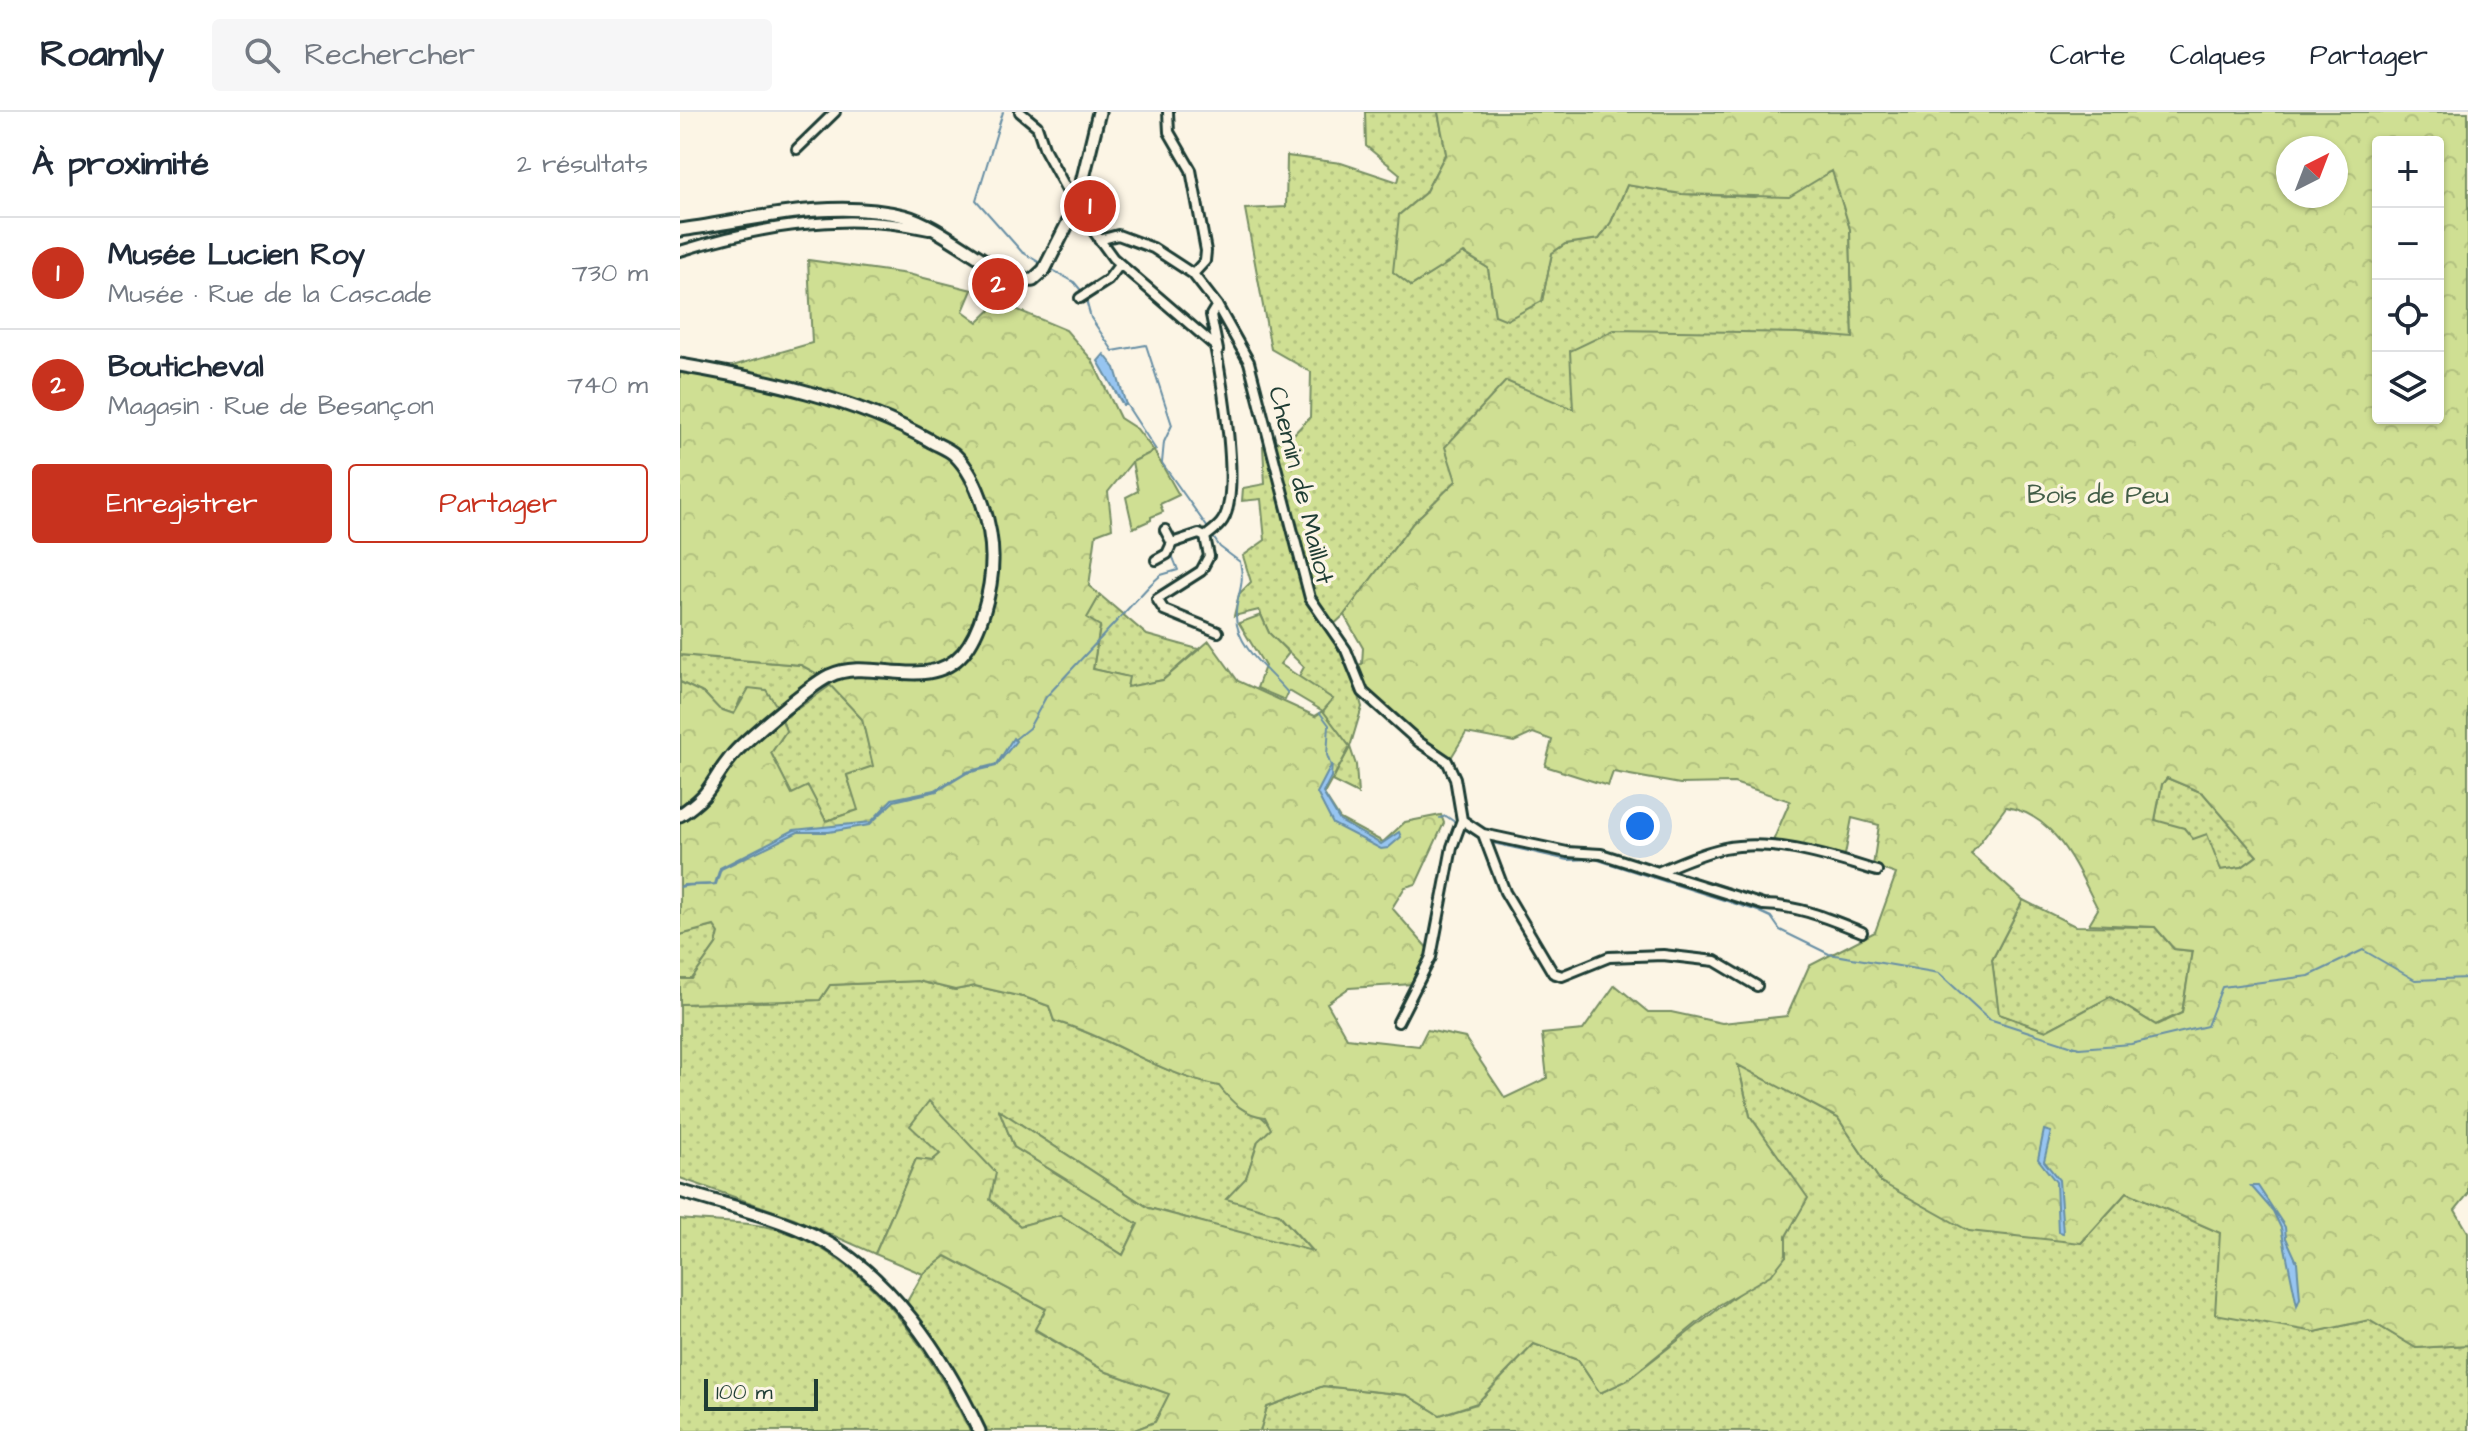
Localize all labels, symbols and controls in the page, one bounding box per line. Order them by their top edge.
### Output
search box [212,19,772,91]
text: Roamly [40,29,164,81]
icon: search [240,33,284,77]
text: Rechercher [304,34,475,76]
text: Carte [2050,36,2126,75]
text: Calques [2170,36,2266,75]
text: Partager [2310,36,2428,75]
north arrow [2276,136,2348,208]
map controls [2372,136,2444,424]
button: + [2372,136,2444,208]
text: À proximité [32,140,209,188]
text: 2 résultats [517,146,648,182]
pin: 1 [1064,176,1116,236]
button: − [2372,208,2444,280]
text: Musée Lucien Roy [108,234,365,276]
pin: 2 [972,254,1024,314]
text: 1 [56,255,60,291]
text: 730 m [572,255,648,291]
text: Musée · Rue de la Cascade [108,276,432,312]
button: locate [2372,280,2444,352]
text: Bouticheval [108,346,264,388]
button: layers [2372,352,2444,424]
text: 2 [51,367,65,403]
text: 740 m [567,367,648,403]
street label: Chemin de Maillot [1259,383,1343,588]
text: Magasin · Rue de Besançon [108,388,434,424]
button: Enregistrer [32,464,332,543]
button: Partager [348,464,648,543]
park label: Bois de Peu [2027,477,2169,513]
your location [1620,806,1660,846]
scale bar [704,1375,818,1411]
text: 100 m [716,1377,773,1408]

